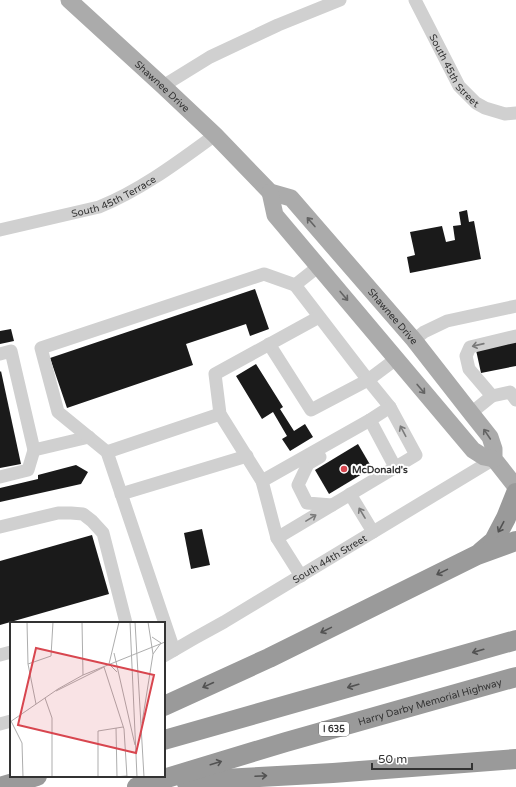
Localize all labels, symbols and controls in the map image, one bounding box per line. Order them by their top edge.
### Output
street label: South 45th Street [426,32,481,110]
street label: Shawnee Drive [132,58,192,115]
street label: South 45th Terrace [70,173,159,220]
one-way arrow [306,216,315,227]
street label: Shawnee Drive [365,286,420,347]
one-way arrow [339,291,348,302]
one-way arrow [472,341,485,349]
one-way arrow [417,383,426,394]
one-way arrow [399,425,406,437]
one-way arrow [483,429,491,440]
marker: McDonald's [339,464,349,474]
place label: McDonald's [352,464,408,476]
one-way arrow [357,507,365,519]
one-way arrow [305,513,317,521]
one-way arrow [497,521,505,533]
street label: South 44th Street [291,532,369,586]
one-way arrow [436,569,448,576]
inset map [10,622,165,777]
one-way arrow [320,627,332,634]
one-way arrow [472,648,485,655]
street label: Harry Darby Memorial Highway [357,676,504,728]
one-way arrow [202,682,214,690]
one-way arrow [347,683,360,690]
road number: I 635 [319,722,349,736]
scale bar [372,745,472,771]
text: 50 m [378,752,407,766]
one-way arrow [209,759,222,766]
one-way arrow [254,773,267,780]

